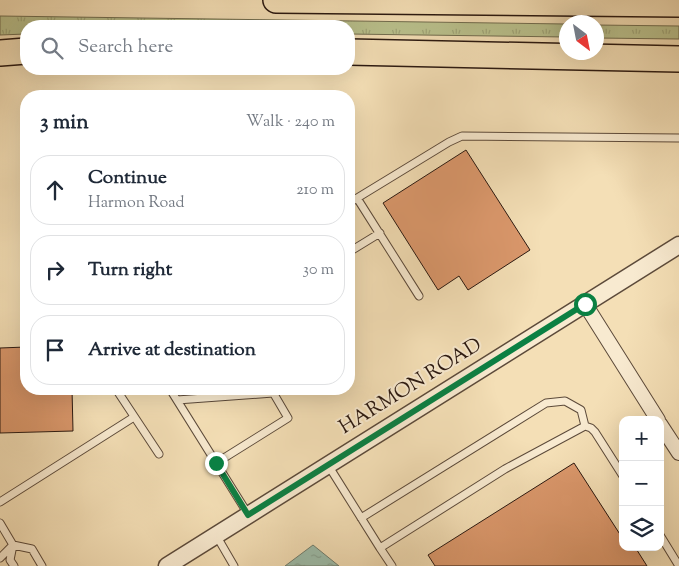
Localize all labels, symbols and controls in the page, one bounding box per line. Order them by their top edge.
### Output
north arrow [559,15,604,60]
search box [20,20,355,75]
icon: search [38,34,66,62]
text: Search here [78,34,173,61]
text: 3 min [40,108,89,138]
text: Walk · 240 m [246,111,335,134]
text: Continue [88,165,167,192]
icon: ahead [41,176,69,204]
text: 210 m [296,179,334,202]
text: Harmon Road [88,192,184,215]
icon: right [41,256,69,284]
text: Turn right [88,257,172,284]
text: 30 m [303,259,334,282]
route start [574,293,597,316]
street label: HARMON ROAD [334,331,488,443]
icon: arrive [41,336,69,364]
text: Arrive at destination [88,337,256,364]
map controls [619,416,664,551]
button: + [619,416,664,461]
route end [205,452,228,475]
button: − [619,461,664,506]
button: layers [619,506,664,551]

